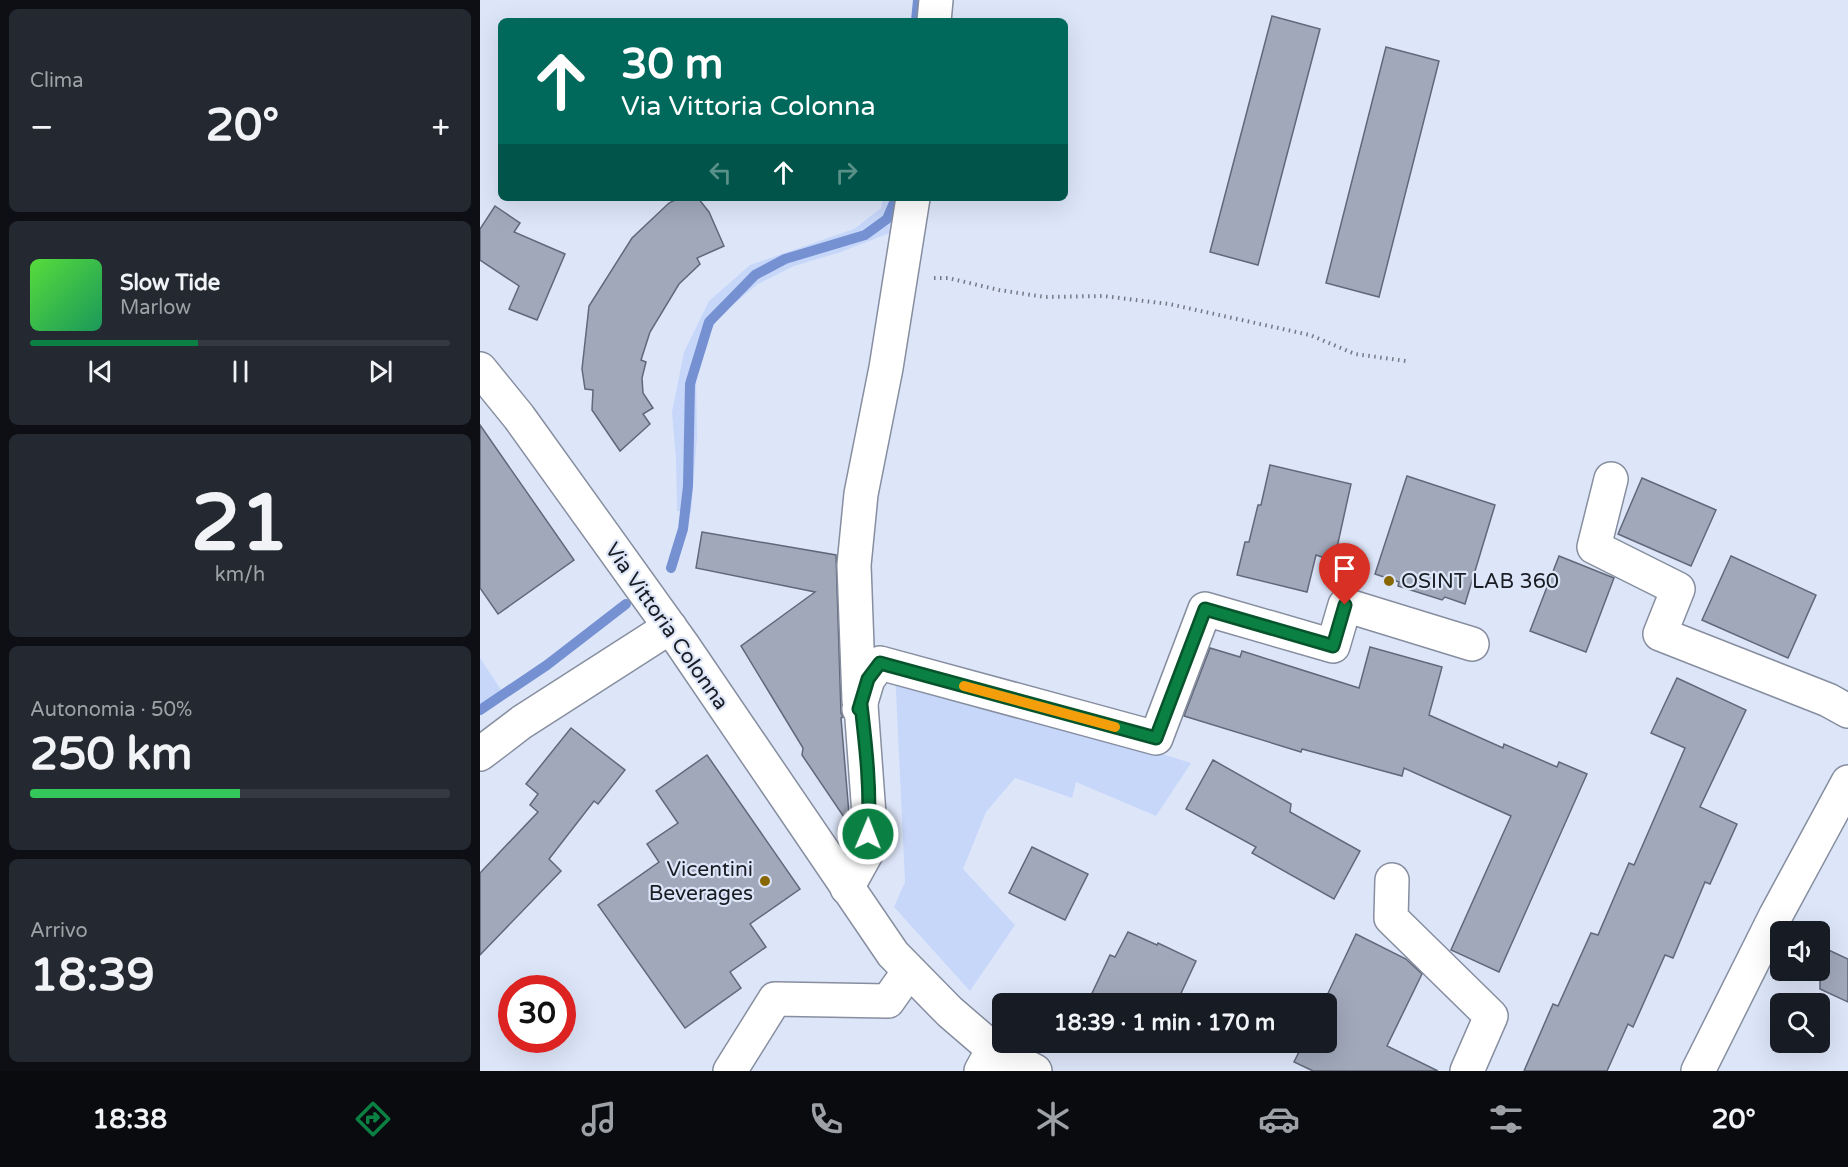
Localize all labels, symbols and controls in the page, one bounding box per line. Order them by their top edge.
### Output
text: 30 m [621,39,723,90]
icon: ahead [522,42,600,120]
text: Clima [30,69,83,93]
text: Via Vittoria Colonna [621,90,876,123]
text: 20° [206,99,279,153]
text: − [30,108,54,147]
text: + [431,108,450,147]
icon: left [704,156,737,189]
icon: ahead [767,156,800,189]
icon: right [830,156,863,189]
text: Slow Tide [120,270,220,296]
text: Marlow [120,296,191,320]
icon: previous [84,355,117,388]
icon: pause [224,355,257,388]
icon: next [364,355,397,388]
text: 21 [191,477,289,571]
street label: Via Vittoria Colonna [600,538,734,715]
pin [1319,543,1370,605]
icon: arrive [1328,552,1361,585]
text: km/h [215,563,265,587]
place label: OSINT LAB 360 [1401,569,1559,594]
marker: OSINT LAB 360 [1382,574,1396,588]
text: Autonomia · 50% [30,698,192,722]
text: 250 km [30,728,192,782]
position arrow [836,802,900,866]
place label: Vicentini Beverages [649,857,753,906]
marker: Vicentini Beverages [758,874,772,888]
text: Arrivo [30,919,88,943]
map controls [1770,921,1830,1053]
button: sound [1770,921,1830,981]
text: 18:39 [30,949,155,1003]
speed limit sign: 30 [498,975,576,1053]
button: search [1770,993,1830,1053]
text: 18:39 · 1 min · 170 m [1054,1010,1275,1036]
icon: directions [352,1098,394,1140]
icon: music [578,1098,620,1140]
icon: phone [805,1098,847,1140]
icon: climate [1032,1098,1074,1140]
icon: car [1258,1098,1300,1140]
icon: filters [1485,1098,1527,1140]
text: 18:38 [92,1103,167,1136]
text: 20° [1712,1103,1756,1136]

